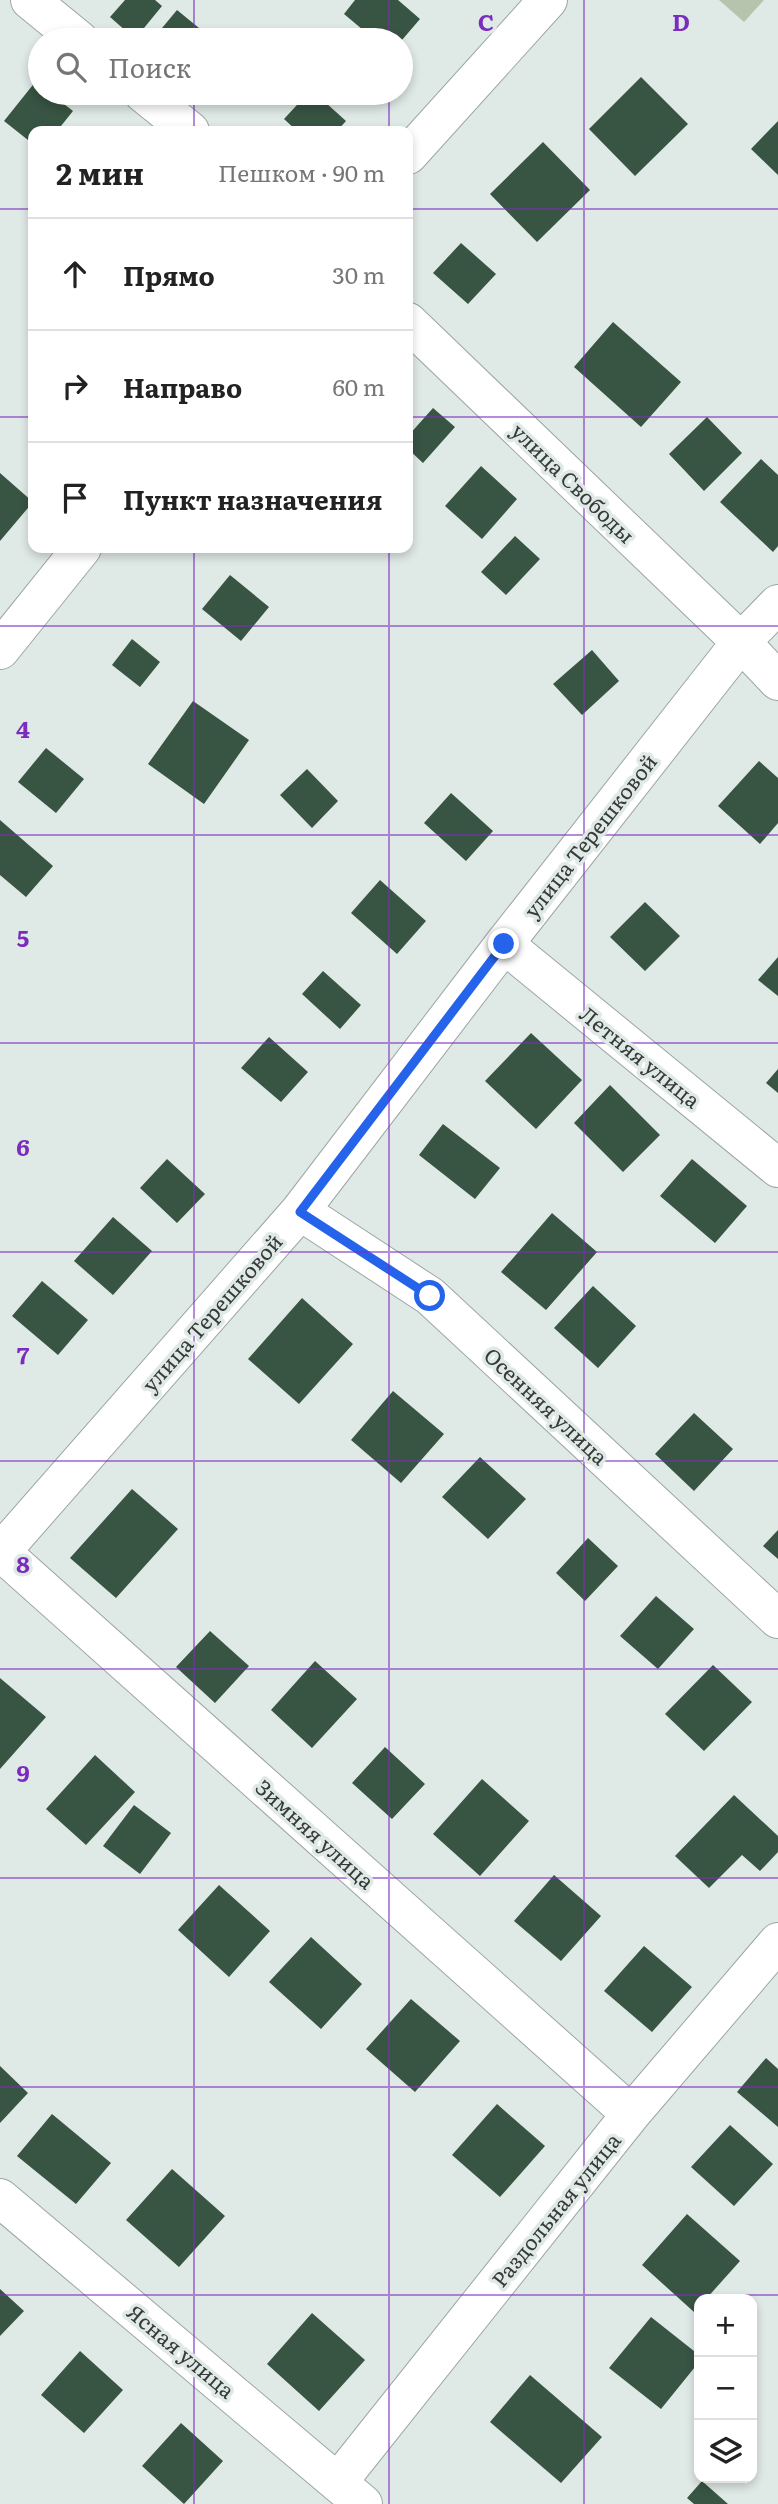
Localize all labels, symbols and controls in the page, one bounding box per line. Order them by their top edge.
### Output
text: C [478,4,494,38]
text: D [672,4,690,38]
search box [28,28,413,105]
text: Поиск [108,47,191,86]
icon: search [52,48,90,86]
text: 2 мин [56,150,144,194]
text: Пешком · 90 m [218,155,385,189]
icon: ahead [56,255,94,293]
text: Прямо [123,255,215,294]
text: 30 m [332,257,385,291]
icon: right [56,367,94,405]
text: Направо [123,367,242,406]
text: 60 m [332,369,385,403]
street label: улица Свободы [505,415,643,549]
icon: arrive [56,479,94,517]
text: Пункт назначения [123,479,382,518]
text: 4 [16,711,30,745]
street label: улица Терешковой [515,746,663,924]
text: 5 [17,920,29,954]
route end [488,928,519,959]
street label: Летняя улица [574,998,708,1115]
text: 6 [16,1129,30,1163]
street label: улица Терешковой [133,1226,289,1398]
route start [414,1280,445,1311]
text: 7 [17,1337,30,1371]
street label: Осенняя улица [478,1339,616,1471]
text: 8 [16,1546,30,1580]
text: 9 [16,1755,30,1789]
street label: Зимняя улица [250,1771,383,1895]
street label: Раздольная улица [483,2125,627,2293]
map controls [694,2294,757,2483]
button: + [694,2294,757,2357]
street label: Ясная улица [121,2296,243,2405]
button: − [694,2357,757,2420]
button: layers [694,2420,757,2483]

